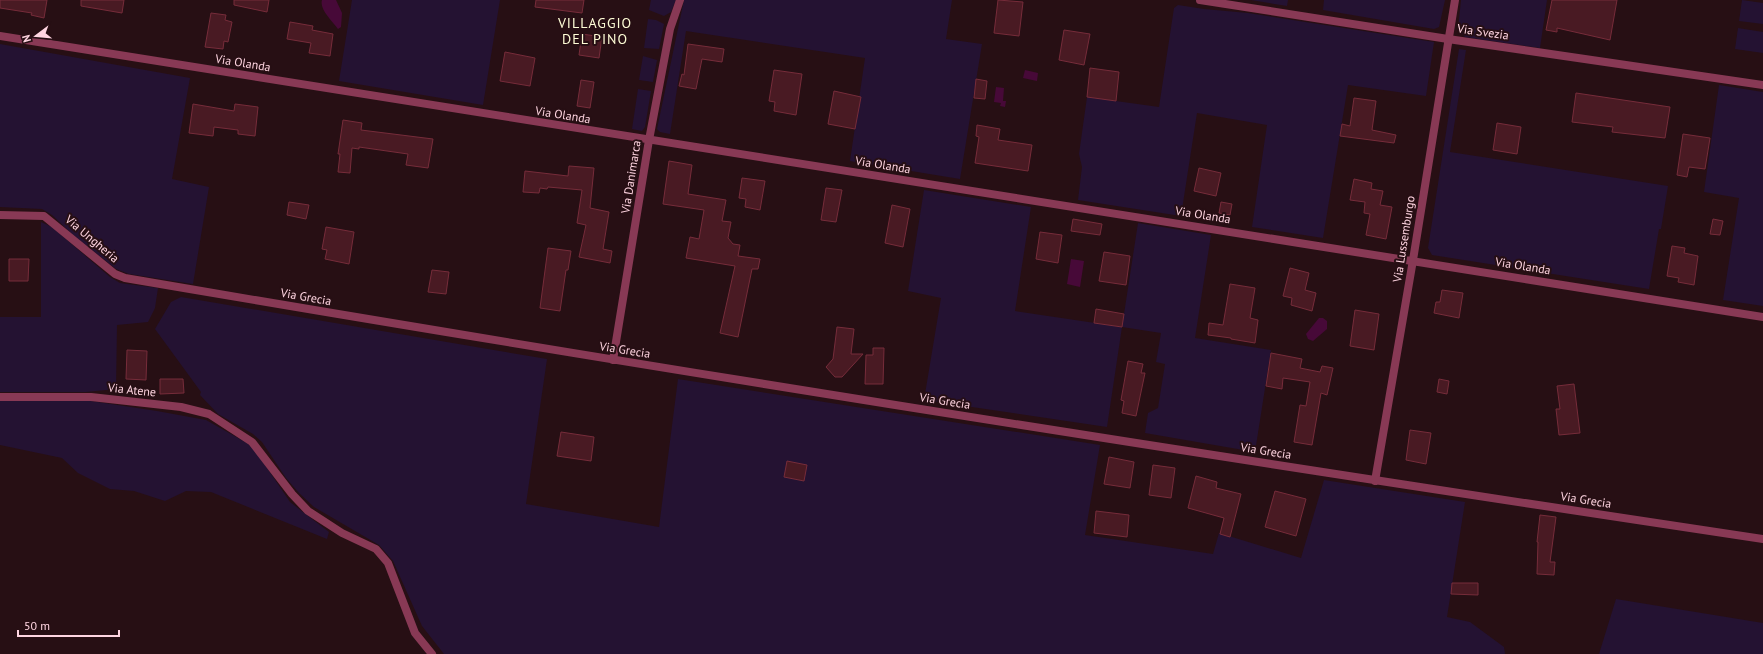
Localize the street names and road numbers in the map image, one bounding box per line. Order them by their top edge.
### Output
street label: Via Svezia [1455,20,1510,43]
street label: Via Olanda [213,51,272,74]
street label: Via Olanda [533,103,592,126]
street label: Via Danimarca [617,139,644,216]
street label: Via Olanda [853,153,912,176]
street label: Via Lussemburgo [1389,195,1418,284]
street label: Via Olanda [1173,203,1232,226]
street label: Via Ungheria [61,211,122,266]
street label: Via Olanda [1493,254,1552,277]
street label: Via Grecia [279,285,333,308]
street label: Via Grecia [598,338,652,361]
street label: Via Atene [106,379,157,399]
street label: Via Grecia [918,389,972,412]
street label: Via Grecia [1239,439,1293,462]
street label: Via Grecia [1559,488,1613,511]

